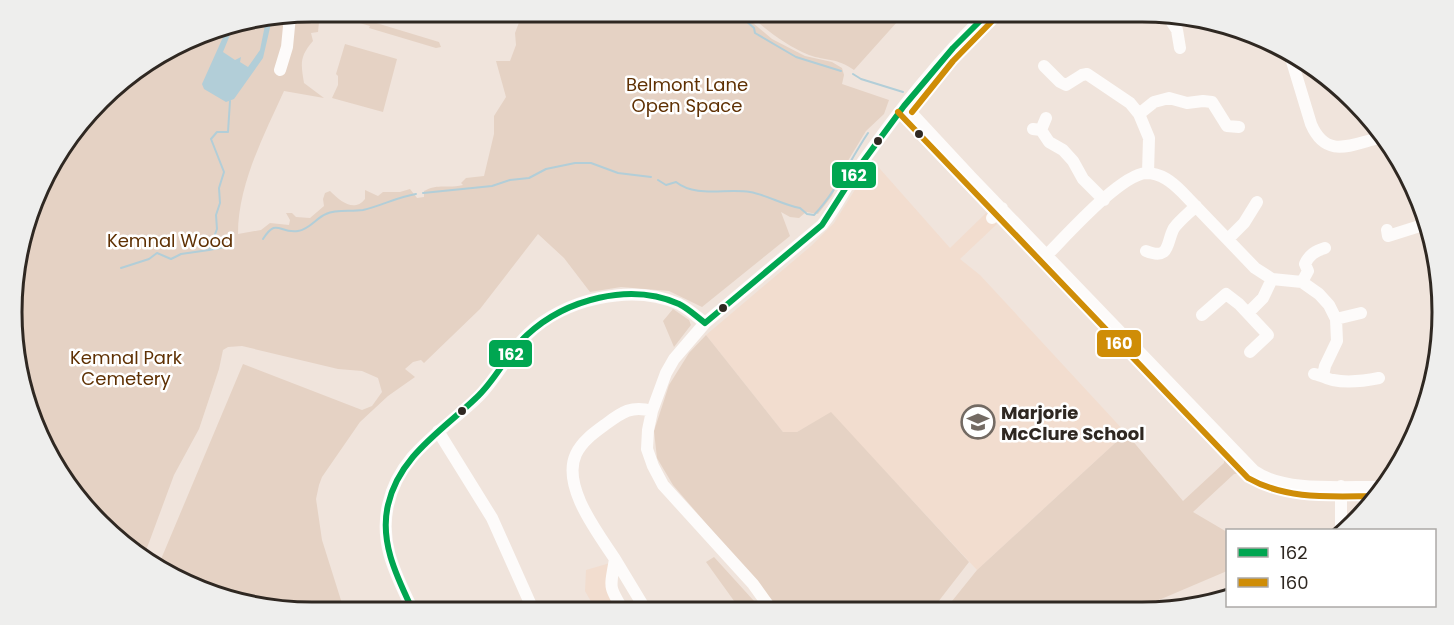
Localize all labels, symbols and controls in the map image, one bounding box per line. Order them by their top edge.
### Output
park label: Belmont Lane Open Space [626,72,748,118]
unlabelled marker [913,128,925,140]
unlabelled marker [872,135,884,147]
line badge: 162 [831,161,877,189]
text: 162 [841,164,867,187]
park label: Kemnal Wood [107,228,233,253]
unlabelled marker [717,302,729,314]
line badge: 160 [1096,329,1142,358]
text: 160 [1106,332,1132,355]
line badge: 162 [488,339,533,368]
text: 162 [498,343,524,366]
park label: Kemnal Park Cemetery [70,345,183,391]
place label: Marjorie McClure School [1001,400,1145,446]
school or university icon: Marjorie McClure School [960,404,996,440]
unlabelled marker [456,405,468,417]
legend [1226,529,1436,607]
text: 162 [1280,540,1308,565]
text: 160 [1280,570,1309,595]

